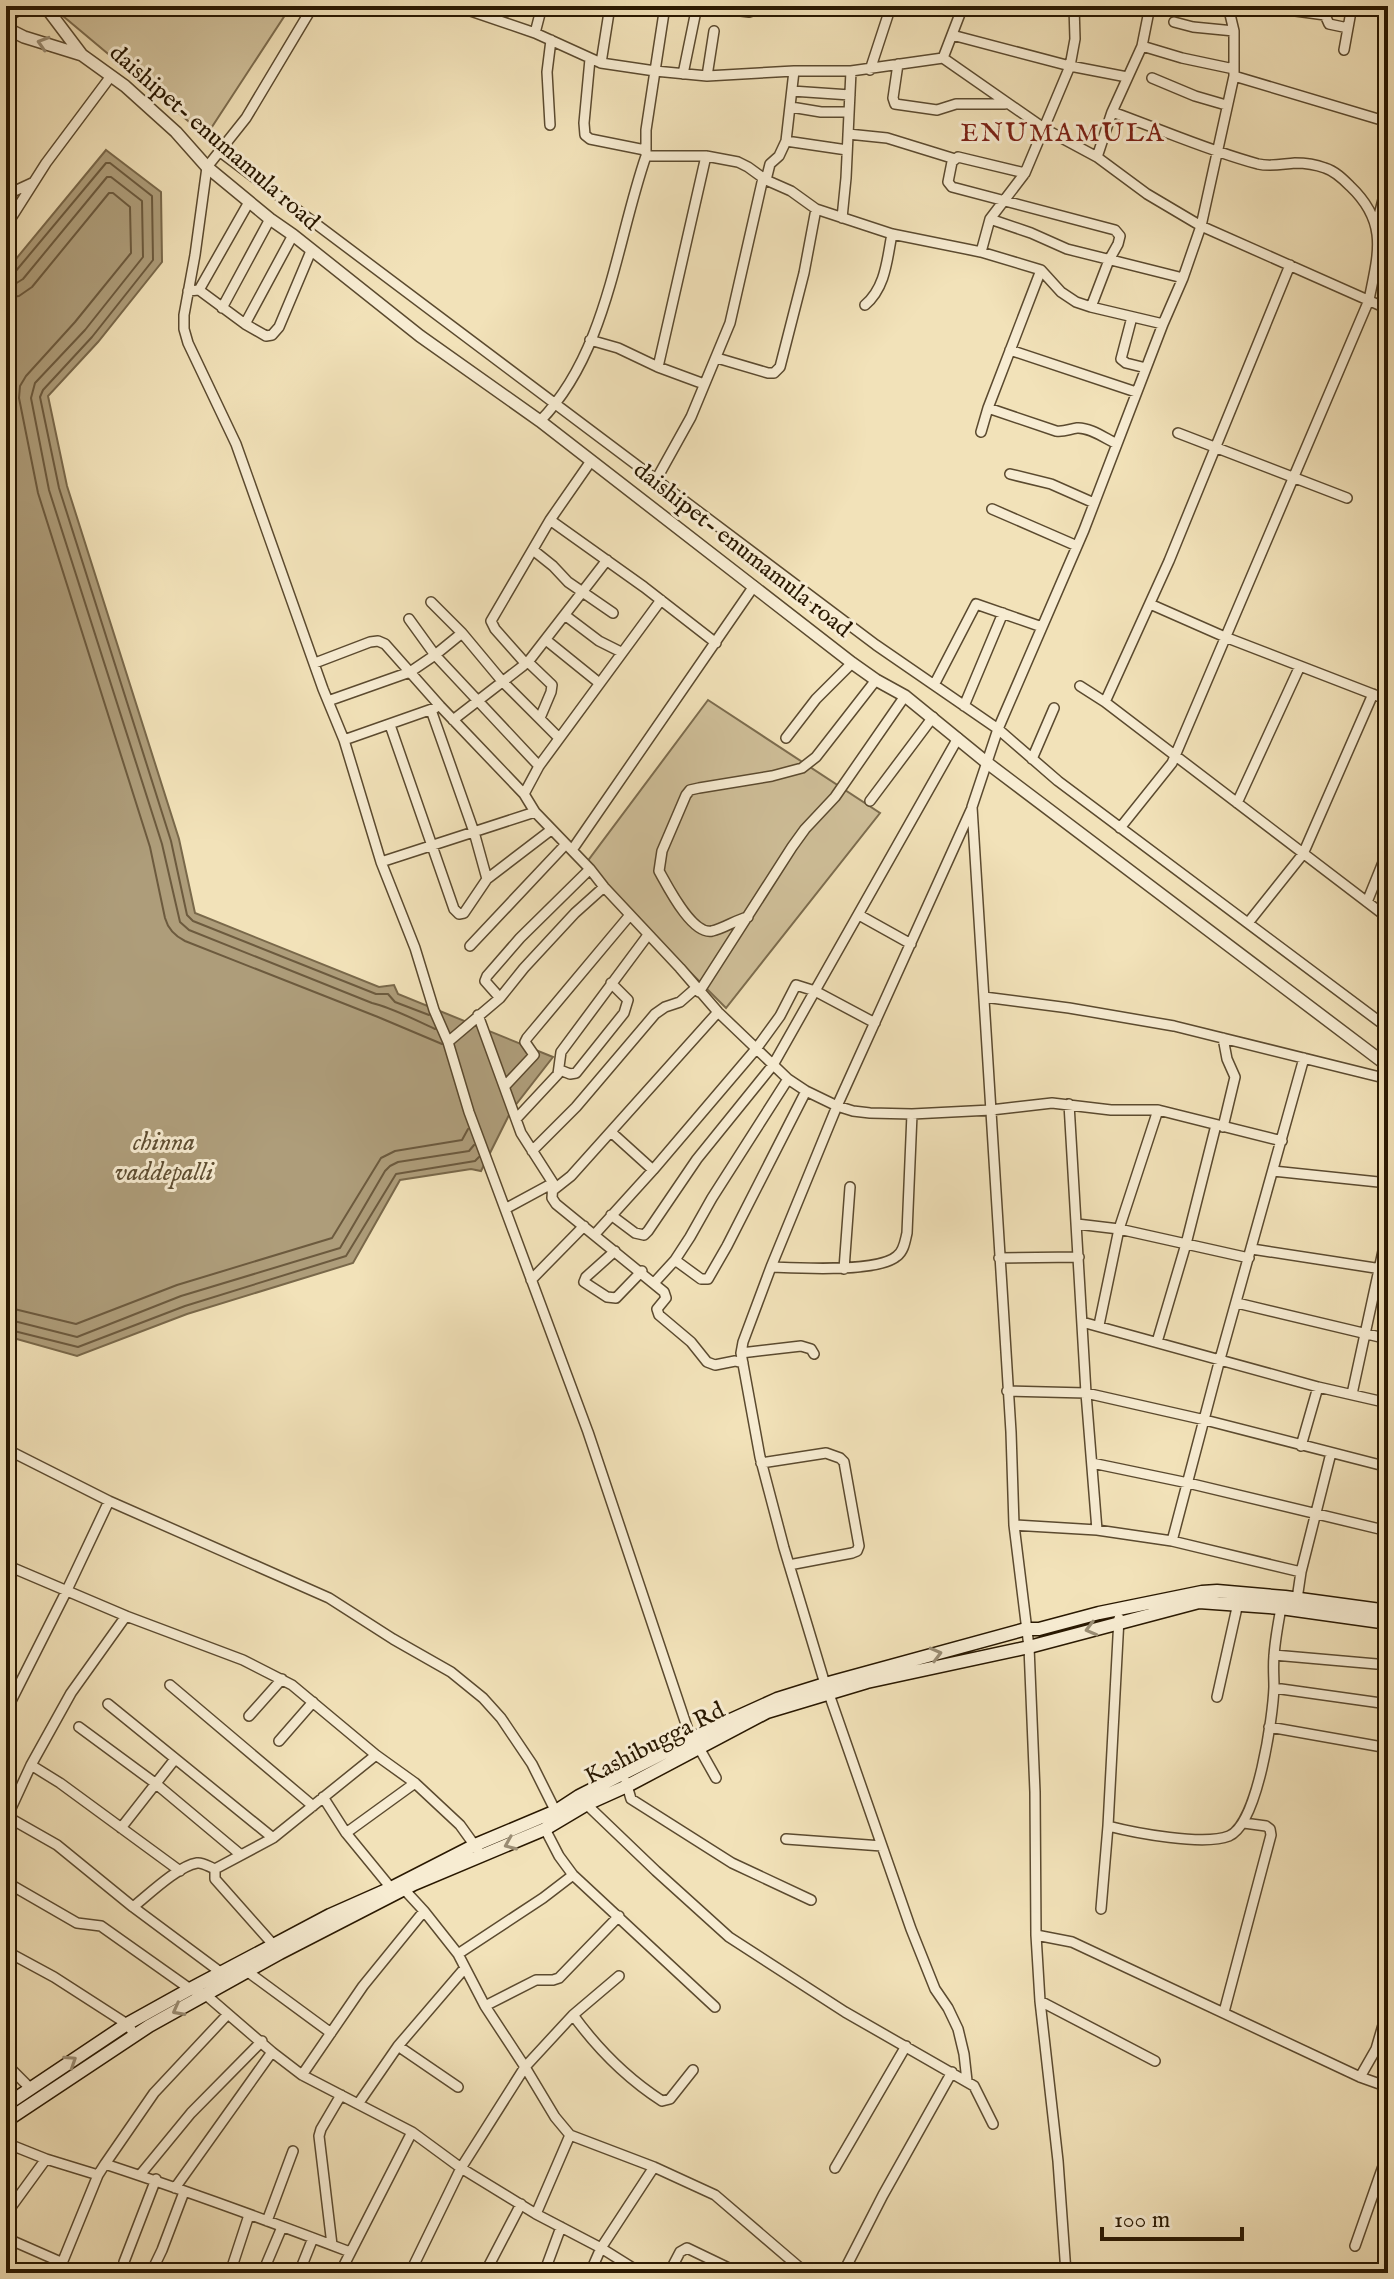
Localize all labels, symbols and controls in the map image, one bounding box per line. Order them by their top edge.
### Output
one-way arrow [37,36,51,52]
street label: daishipet- enumamula road [102,38,326,238]
district label: ENUMAMULA [961,117,1165,150]
street label: daishipet- enumamula road [627,455,858,645]
water label: chinna vaddepalli [115,1126,215,1189]
one-way arrow [1085,1620,1099,1637]
one-way arrow [928,1646,942,1663]
street label: Kashibugga Rd [580,1695,730,1793]
one-way arrow [504,1834,518,1850]
one-way arrow [172,2001,186,2016]
one-way arrow [62,2056,76,2071]
scale bar [1102,2191,1242,2241]
text: 100 m [1114,2205,1170,2236]

